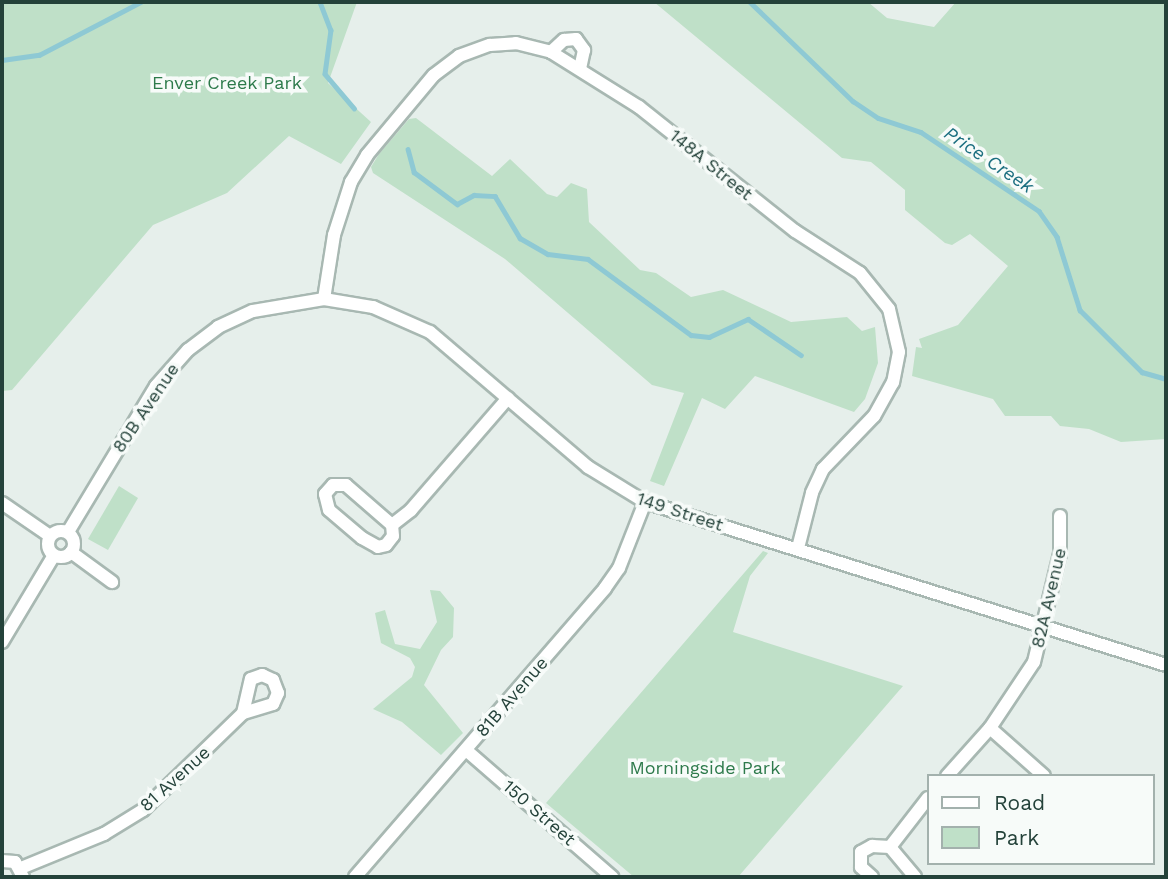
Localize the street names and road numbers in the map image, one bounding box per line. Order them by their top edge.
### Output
street label: 148A Street [665,125,757,205]
street label: 80B Avenue [108,359,184,457]
street label: 149 Street [634,488,726,536]
street label: 82A Avenue [1027,545,1071,651]
street label: 81B Avenue [471,652,553,742]
street label: 81 Avenue [135,742,215,816]
street label: 150 Street [498,776,580,850]

